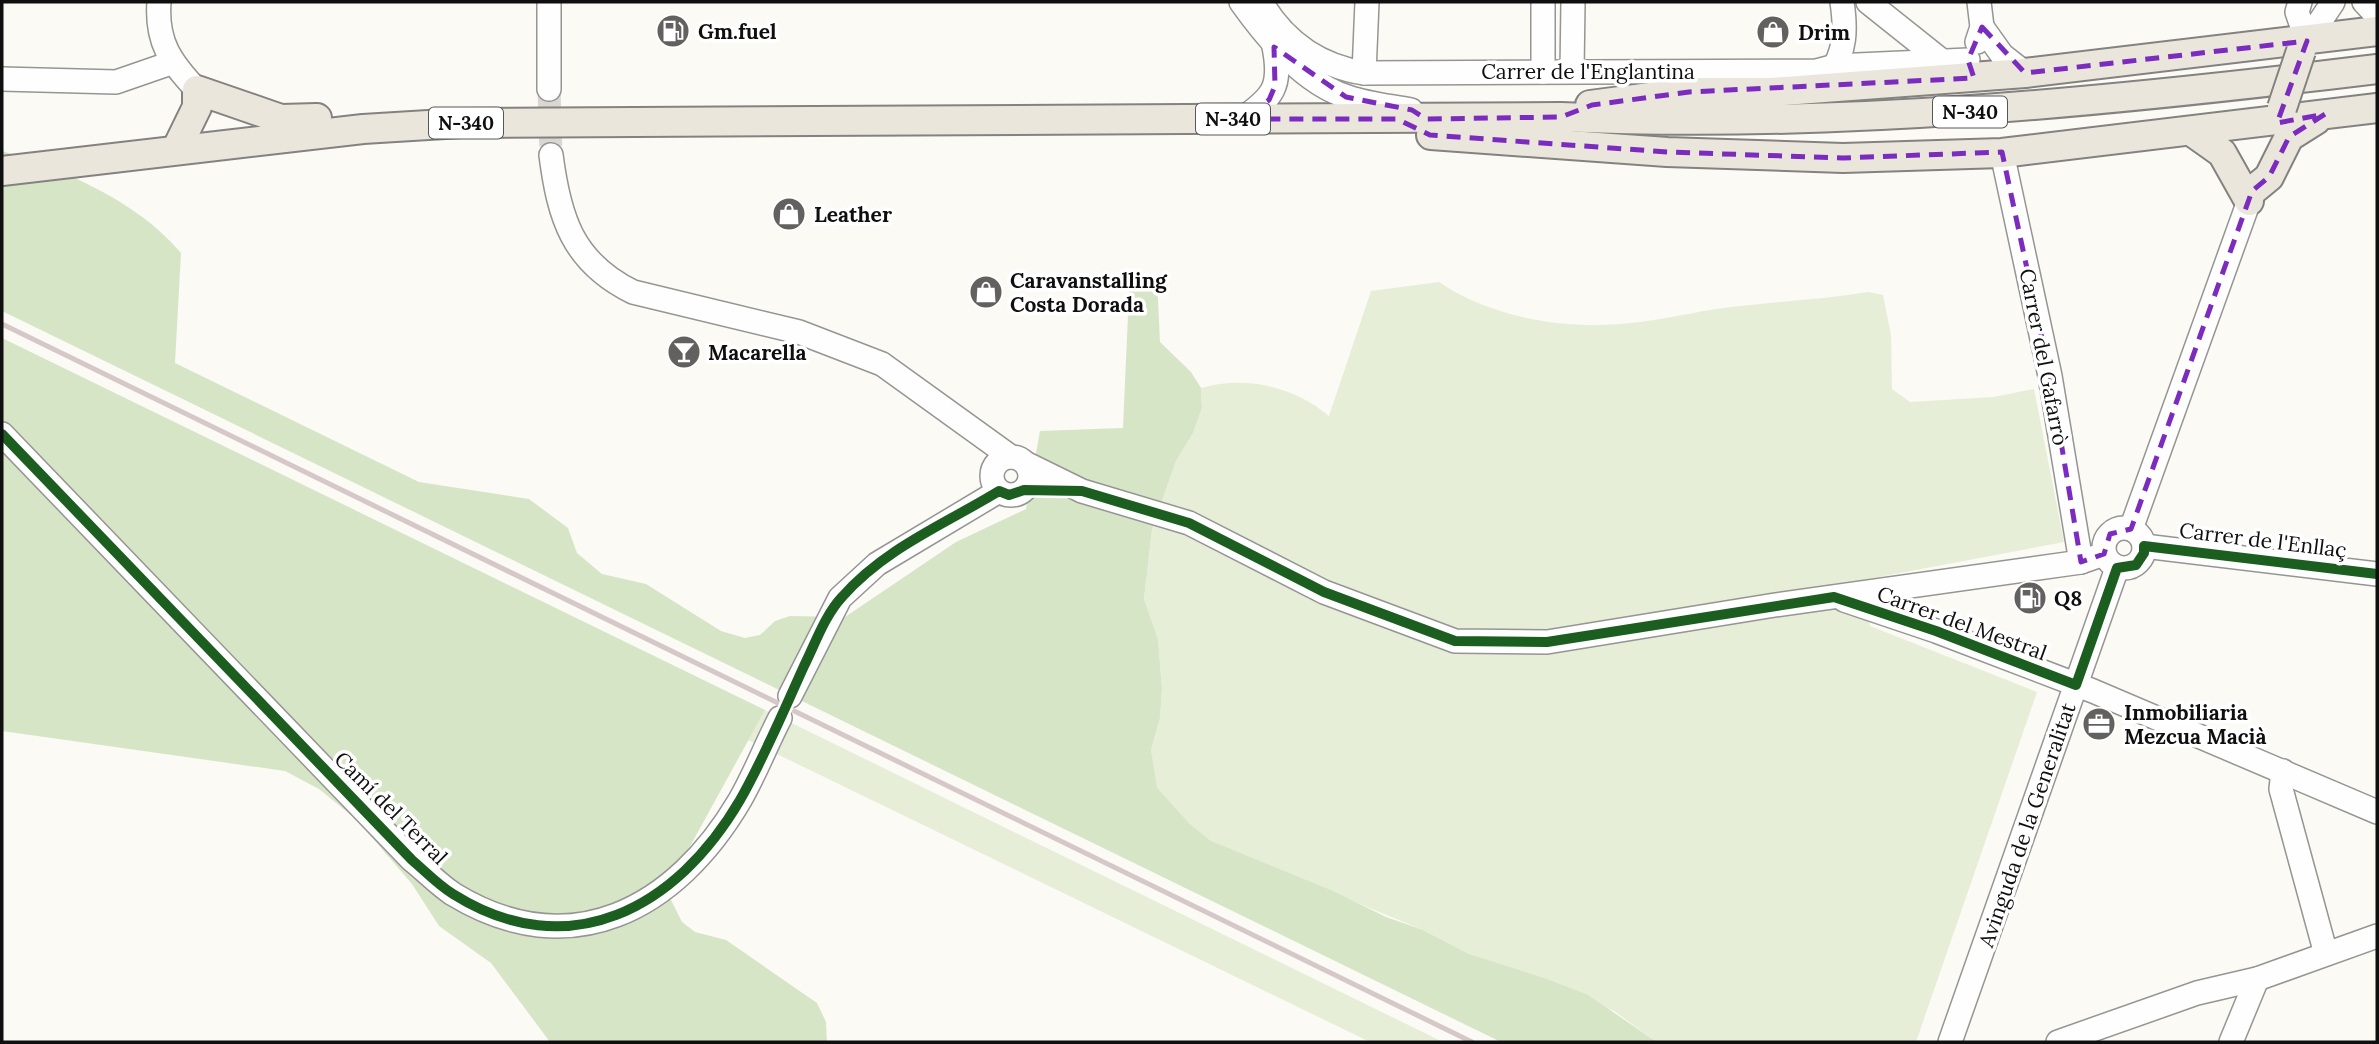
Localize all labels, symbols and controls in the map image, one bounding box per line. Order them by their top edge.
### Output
fuel station icon: Gm.fuel [654,12,692,50]
shop icon: Drim [1754,13,1792,51]
place label: Gm.fuel [698,18,777,45]
place label: Drim [1798,19,1850,46]
street label: Carrer de l'Englantina [1481,58,1695,85]
road number: N-340 [1933,96,2007,128]
road number: N-340 [1196,104,1270,134]
road number: N-340 [429,108,503,139]
shop icon: Leather [770,195,808,233]
place label: Leather [814,201,892,228]
street label: Carrer del Gafarrò [2014,266,2074,448]
place label: Caravanstalling Costa Dorada [1010,267,1168,318]
shop icon: Caravanstalling Costa Dorada [967,273,1005,311]
bar icon: Macarella [665,333,703,371]
place label: Macarella [708,339,806,366]
street label: Carrer de l'Enllaç [2178,516,2348,564]
fuel station icon: Q8 [2011,579,2049,617]
street label: Carrer del Mestral [1873,580,2051,666]
place label: Q8 [2054,585,2082,612]
street label: Avinguda de la Generalitat [1972,698,2082,952]
place label: Inmobiliaria Mezcua Macià [2124,699,2266,750]
office icon: Inmobiliaria Mezcua Macià [2080,705,2118,743]
street label: Camí del Terral [329,746,453,870]

